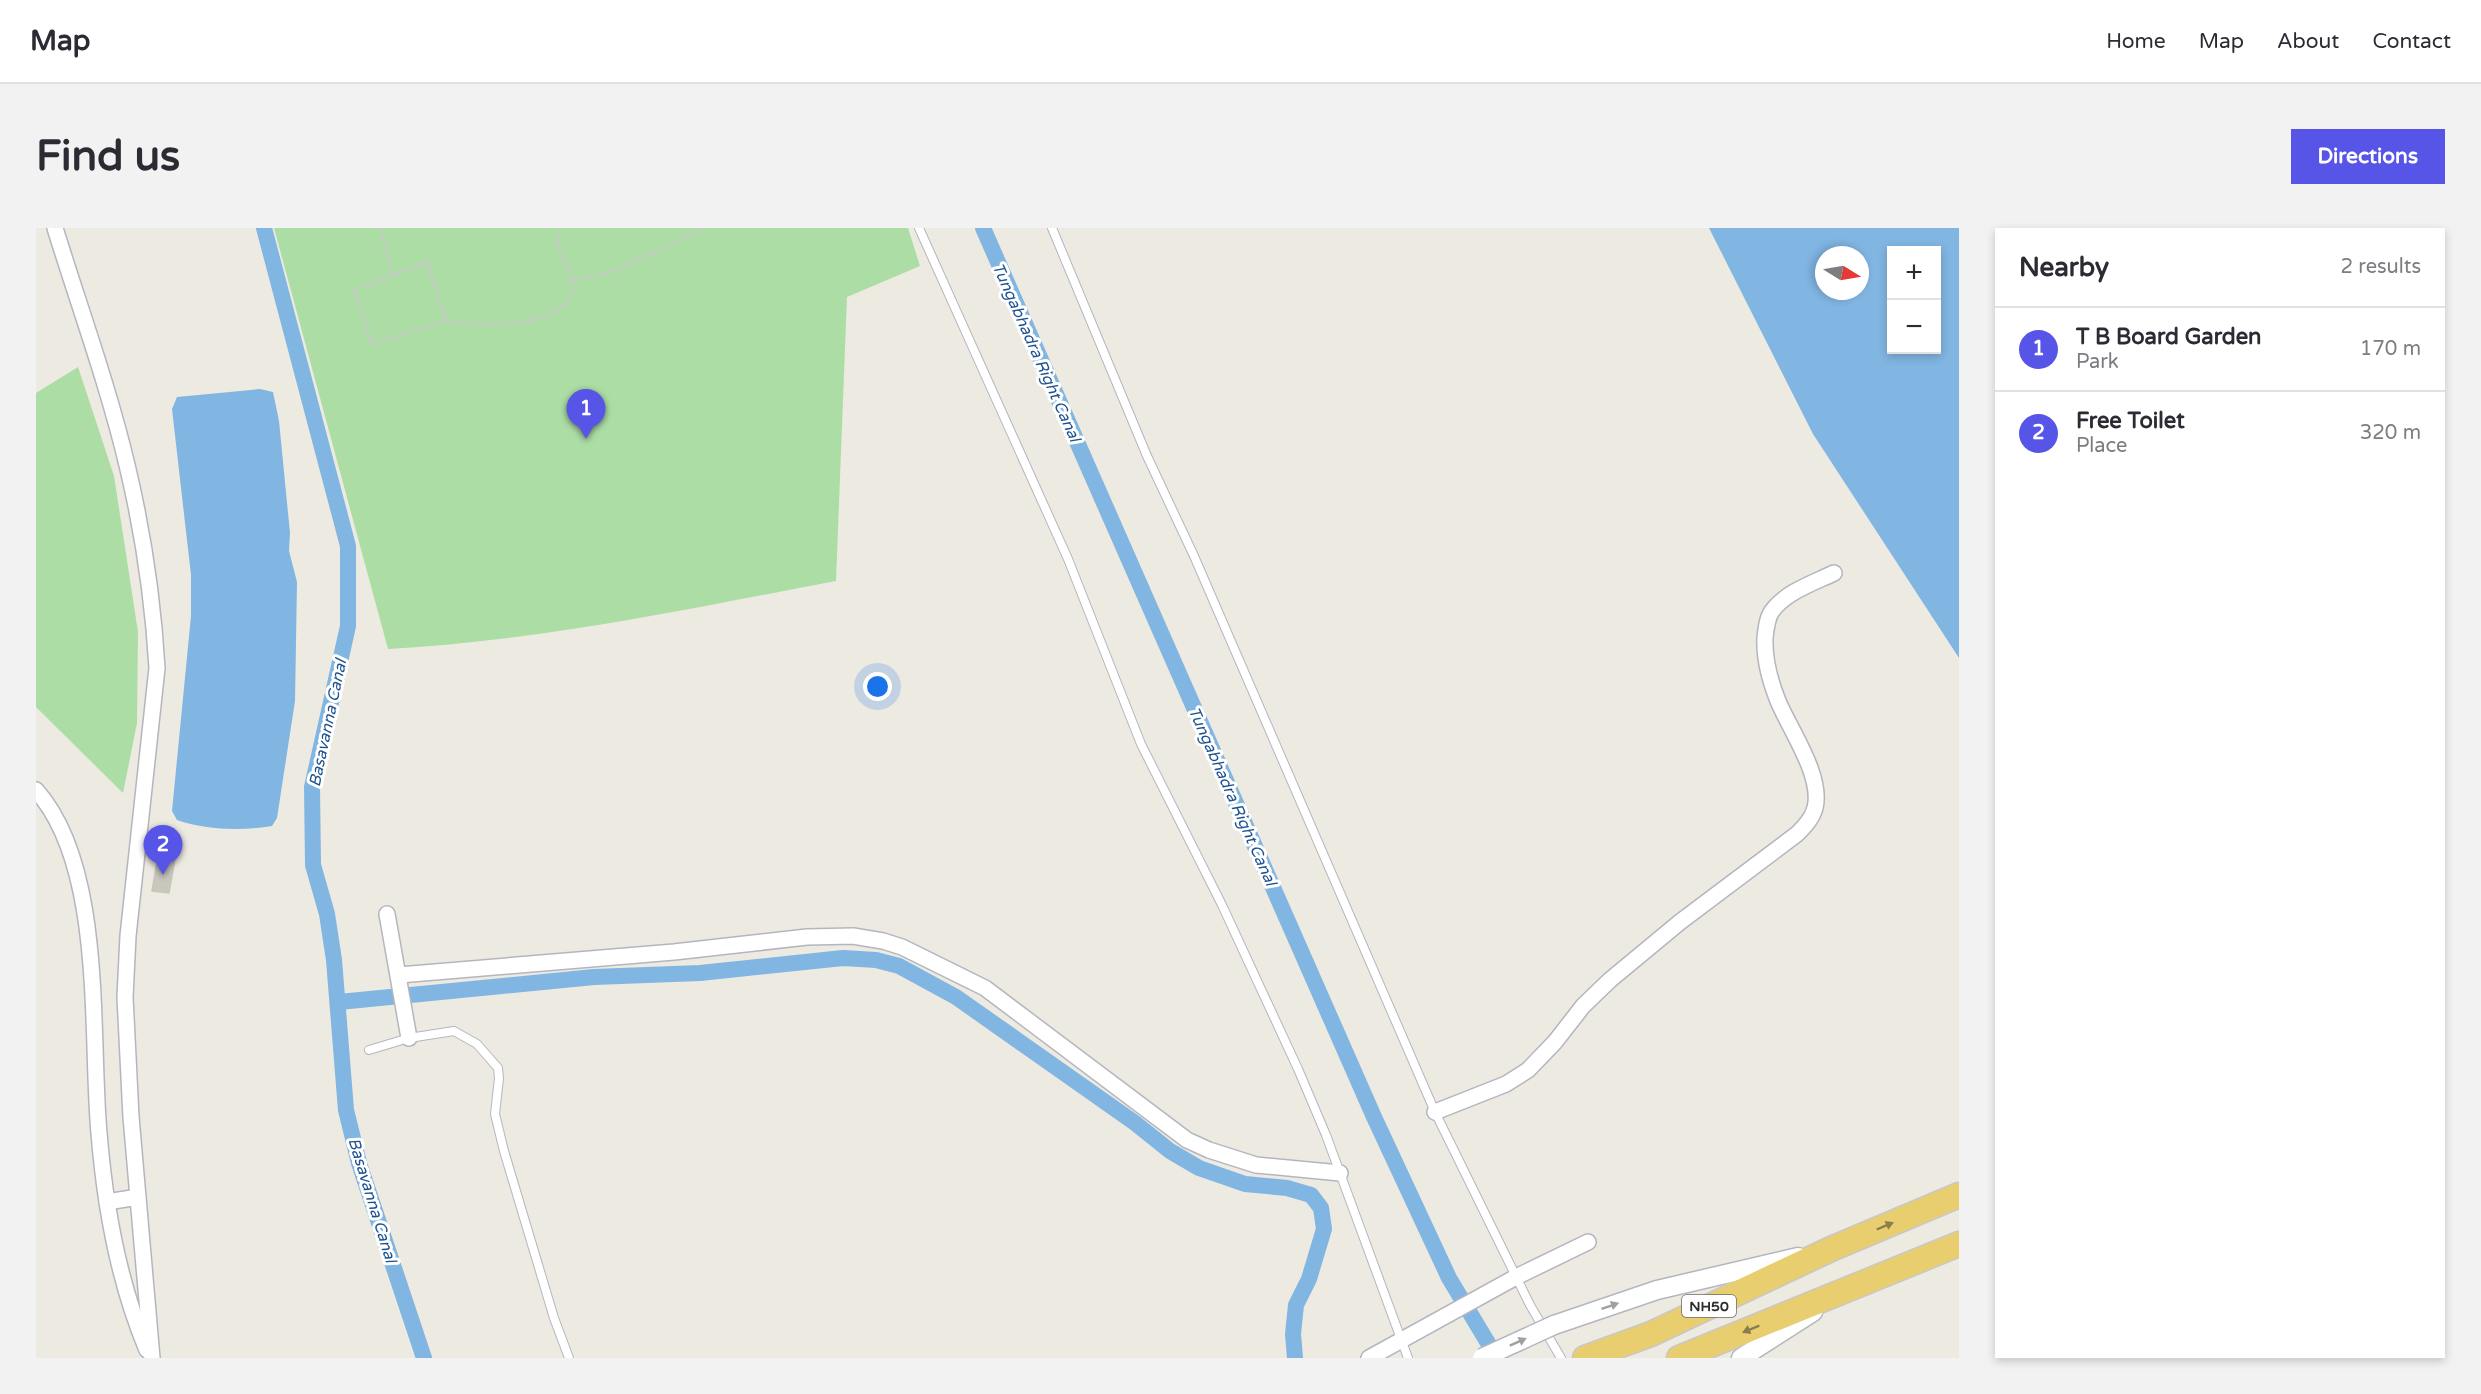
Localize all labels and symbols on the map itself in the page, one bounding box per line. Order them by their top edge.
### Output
north arrow [1815,246,1869,300]
water label: Tungabhadra Right Canal [988,260,1085,447]
pin: 1 [566,390,606,439]
water label: Basavanna Canal [305,656,352,789]
your location [863,672,892,701]
water label: Tungabhadra Right Canal [1184,704,1281,891]
pin: 2 [144,826,182,875]
water label: Basavanna Canal [344,1135,401,1267]
one-way arrow [1876,1221,1894,1230]
road number: NH50 [1682,1295,1736,1317]
one-way arrow [1601,1301,1619,1311]
one-way arrow [1742,1324,1760,1334]
one-way arrow [1510,1337,1527,1346]

